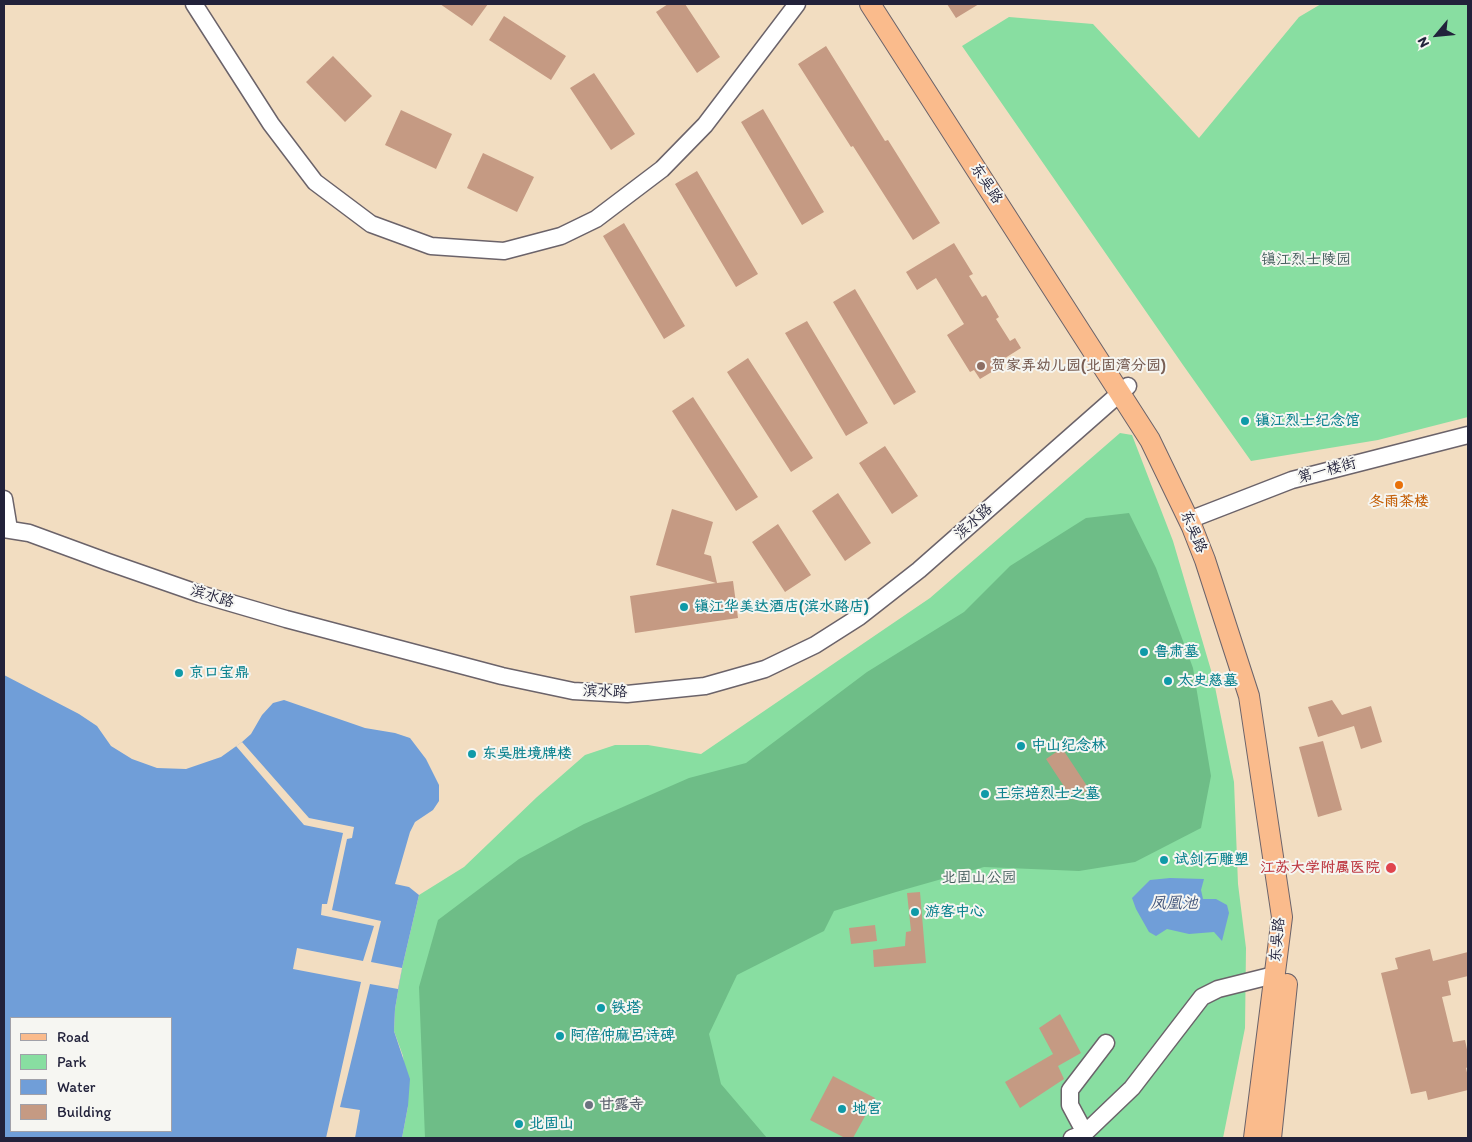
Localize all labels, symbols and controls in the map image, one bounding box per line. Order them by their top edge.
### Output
north arrow [1412,10,1462,60]
text: N [1414,34,1433,50]
street label: 东吴路 [966,160,1006,208]
park label: 镇江烈士陵园 [1261,251,1351,269]
place label: 贺家弄幼儿园(北固湾分园) [991,357,1166,375]
marker: 贺家弄幼儿园(北固湾分园) [975,360,987,372]
place label: 镇江烈士纪念馆 [1255,412,1360,430]
marker: 镇江烈士纪念馆 [1239,415,1251,427]
street label: 第一楼街 [1296,455,1358,487]
marker: 冬雨茶楼 [1393,479,1405,491]
place label: 冬雨茶楼 [1369,493,1429,511]
street label: 滨水路 [951,500,997,544]
street label: 东吴路 [1176,508,1210,556]
street label: 滨水路 [188,582,236,612]
place label: 镇江华美达酒店(滨水路店) [694,598,869,616]
marker: 镇江华美达酒店(滨水路店) [678,601,690,613]
place label: 鲁肃墓 [1154,643,1199,661]
marker: 鲁肃墓 [1138,646,1150,658]
place label: 京口宝鼎 [189,664,249,682]
marker: 京口宝鼎 [173,667,185,679]
place label: 太史慈墓 [1178,672,1238,690]
marker: 太史慈墓 [1162,675,1174,687]
street label: 滨水路 [582,682,628,702]
place label: 中山纪念林 [1031,737,1106,755]
marker: 中山纪念林 [1015,740,1027,752]
place label: 东吴胜境牌楼 [482,745,572,763]
marker: 东吴胜境牌楼 [466,748,478,760]
place label: 王宗培烈士之墓 [995,785,1100,803]
marker: 王宗培烈士之墓 [979,788,991,800]
place label: 试剑石雕塑 [1174,851,1249,869]
marker: 试剑石雕塑 [1158,854,1170,866]
place label: 江苏大学附属医院 [1260,859,1380,877]
marker: 江苏大学附属医院 [1384,861,1398,875]
park label: 北固山公园 [942,869,1016,887]
water label: 凤凰池 [1150,894,1198,914]
place label: 游客中心 [925,903,985,921]
marker: 游客中心 [909,906,921,918]
street label: 东吴路 [1267,917,1289,963]
place label: 铁塔 [611,999,641,1017]
marker: 铁塔 [595,1002,607,1014]
legend [10,1017,172,1132]
place label: 阿倍仲麻吕诗碑 [570,1027,675,1045]
text: Road [57,1028,89,1046]
marker: 阿倍仲麻吕诗碑 [554,1030,566,1042]
text: Park [57,1053,87,1071]
text: Water [57,1078,95,1096]
place label: 甘露寺 [599,1096,644,1114]
marker: 甘露寺 [583,1099,595,1111]
place label: 地宫 [852,1100,882,1118]
text: Building [57,1103,111,1121]
marker: 地宫 [836,1103,848,1115]
place label: 北固山 [529,1115,574,1133]
marker: 北固山 [513,1118,525,1130]

